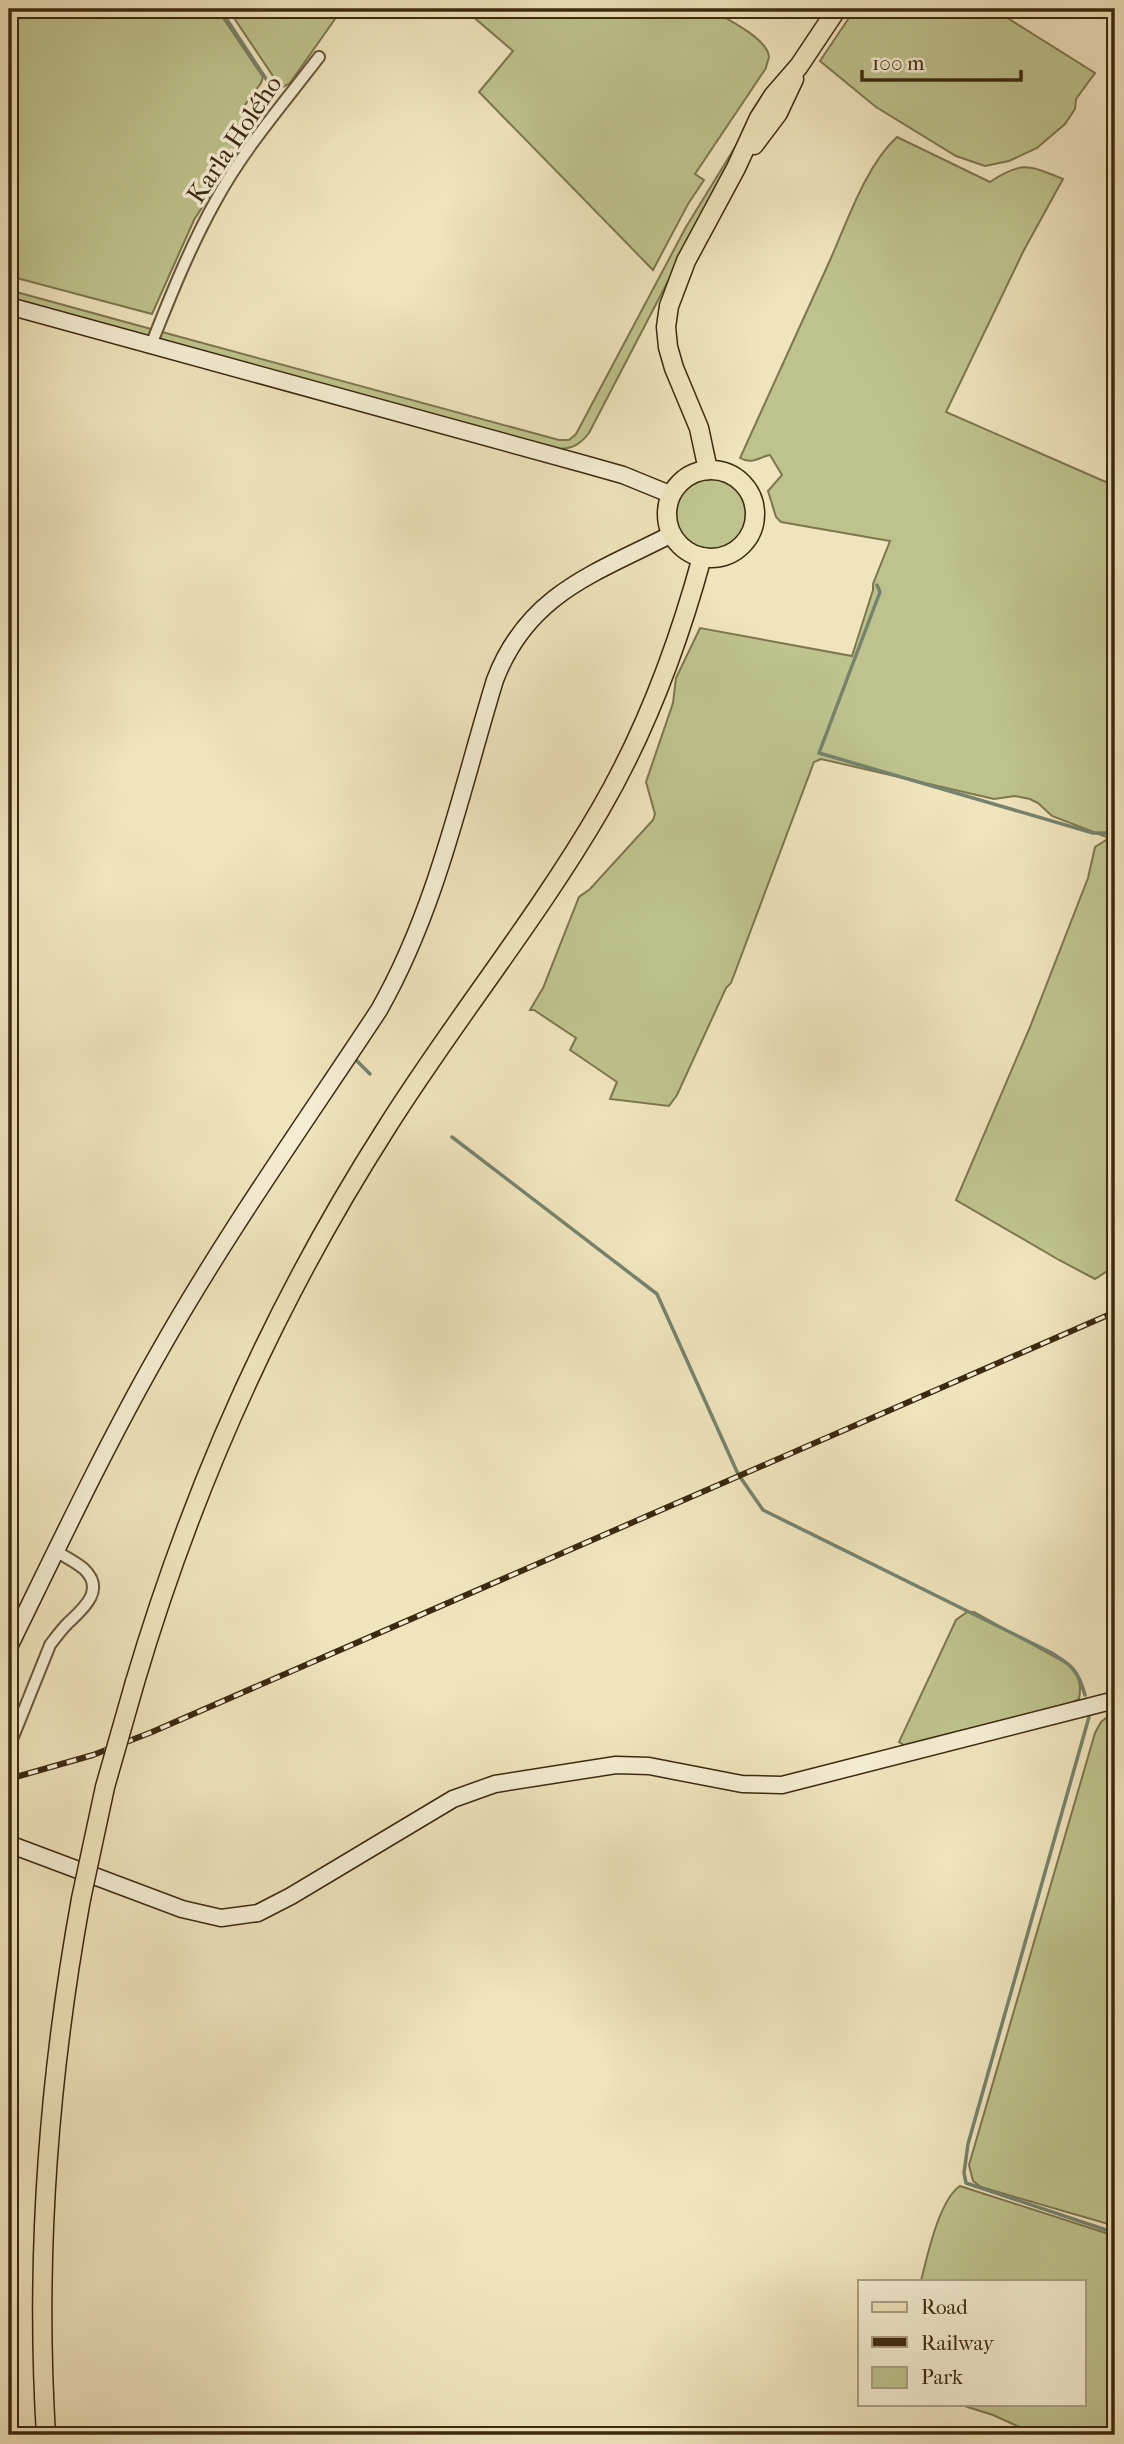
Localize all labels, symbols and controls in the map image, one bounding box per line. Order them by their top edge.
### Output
scale bar [862,38,1021,82]
text: 100 m [872,51,925,75]
street label: Karla Holého [180,69,289,209]
legend [858,2280,1086,2406]
text: Road [921,2295,968,2319]
text: Railway [921,2331,995,2355]
text: Park [921,2365,963,2389]

